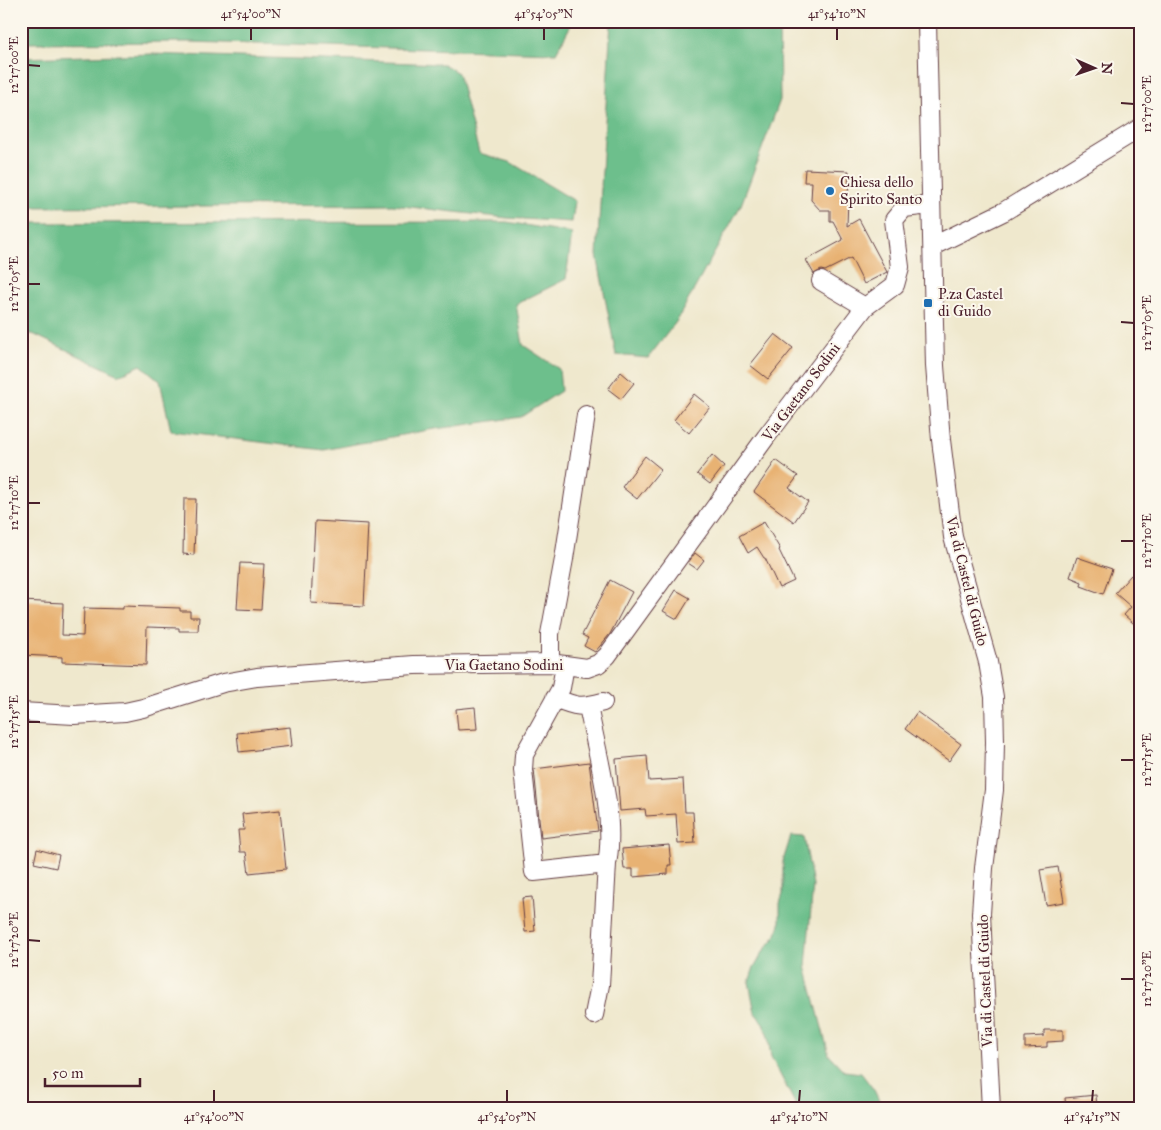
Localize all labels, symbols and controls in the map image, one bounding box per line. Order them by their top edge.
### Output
text: 41°54'00"N [221,7,281,21]
text: 41°54'05"N [514,7,574,21]
text: 41°54'10"N [808,7,866,21]
text: 12°17'00"E [7,36,21,94]
north arrow [1068,42,1118,92]
text: N [1098,62,1115,75]
text: 12°17'00"E [1140,75,1154,133]
place label: Chiesa dello Spirito Santo [840,173,922,208]
marker: Chiesa dello Spirito Santo [824,185,836,197]
text: 12°17'05"E [7,256,21,312]
place label: P.za Castel di Guido [938,285,1004,320]
text: 12°17'05"E [1140,295,1154,351]
marker: P.za Castel di Guido [922,297,934,309]
street label: Via Gaetano Sodini [758,339,844,446]
text: 12°17'10"E [7,475,21,531]
street label: Via di Castel di Guido [942,513,992,648]
text: 12°17'10"E [1140,513,1154,569]
street label: Via Gaetano Sodini [444,656,563,674]
text: 12°17'15"E [7,695,21,749]
text: 12°17'15"E [1140,733,1154,787]
text: 12°17'20"E [7,911,21,968]
street label: Via di Castel di Guido [974,914,996,1049]
text: 12°17'20"E [1140,950,1154,1007]
scale bar [45,1055,140,1087]
text: 50 m [52,1064,84,1082]
text: 41°54'00"N [184,1110,244,1124]
text: 41°54'05"N [477,1110,537,1124]
text: 41°54'10"N [770,1110,828,1124]
text: 41°54'15"N [1064,1110,1120,1124]

